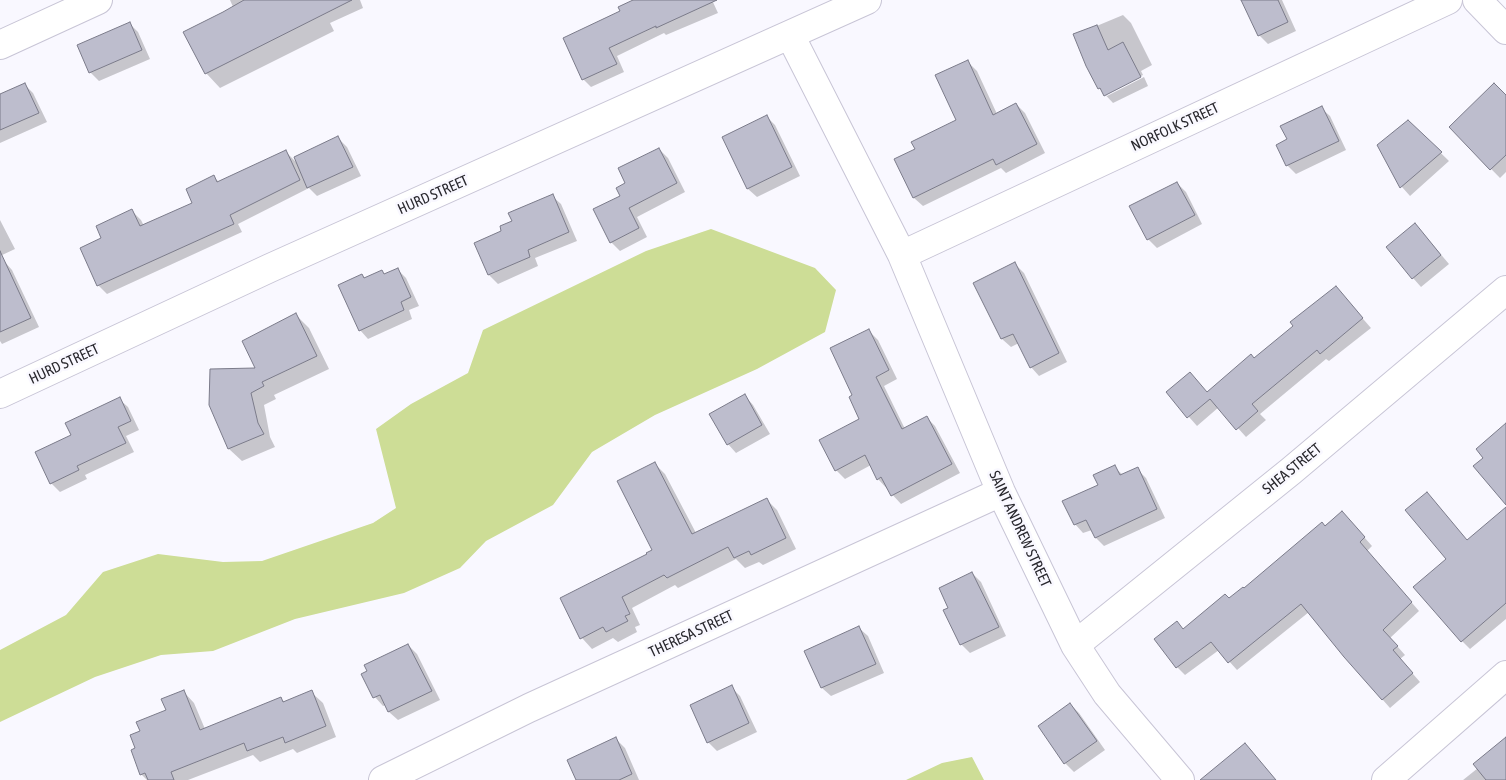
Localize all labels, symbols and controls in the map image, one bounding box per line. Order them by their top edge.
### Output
street label: NORFOLK STREET [1128,99,1222,155]
street label: HURD STREET [395,171,471,219]
street label: HURD STREET [26,340,102,388]
street label: SHEA STREET [1259,440,1325,498]
street label: SAINT ANDREW STREET [985,468,1055,590]
street label: THERESA STREET [646,607,736,661]

